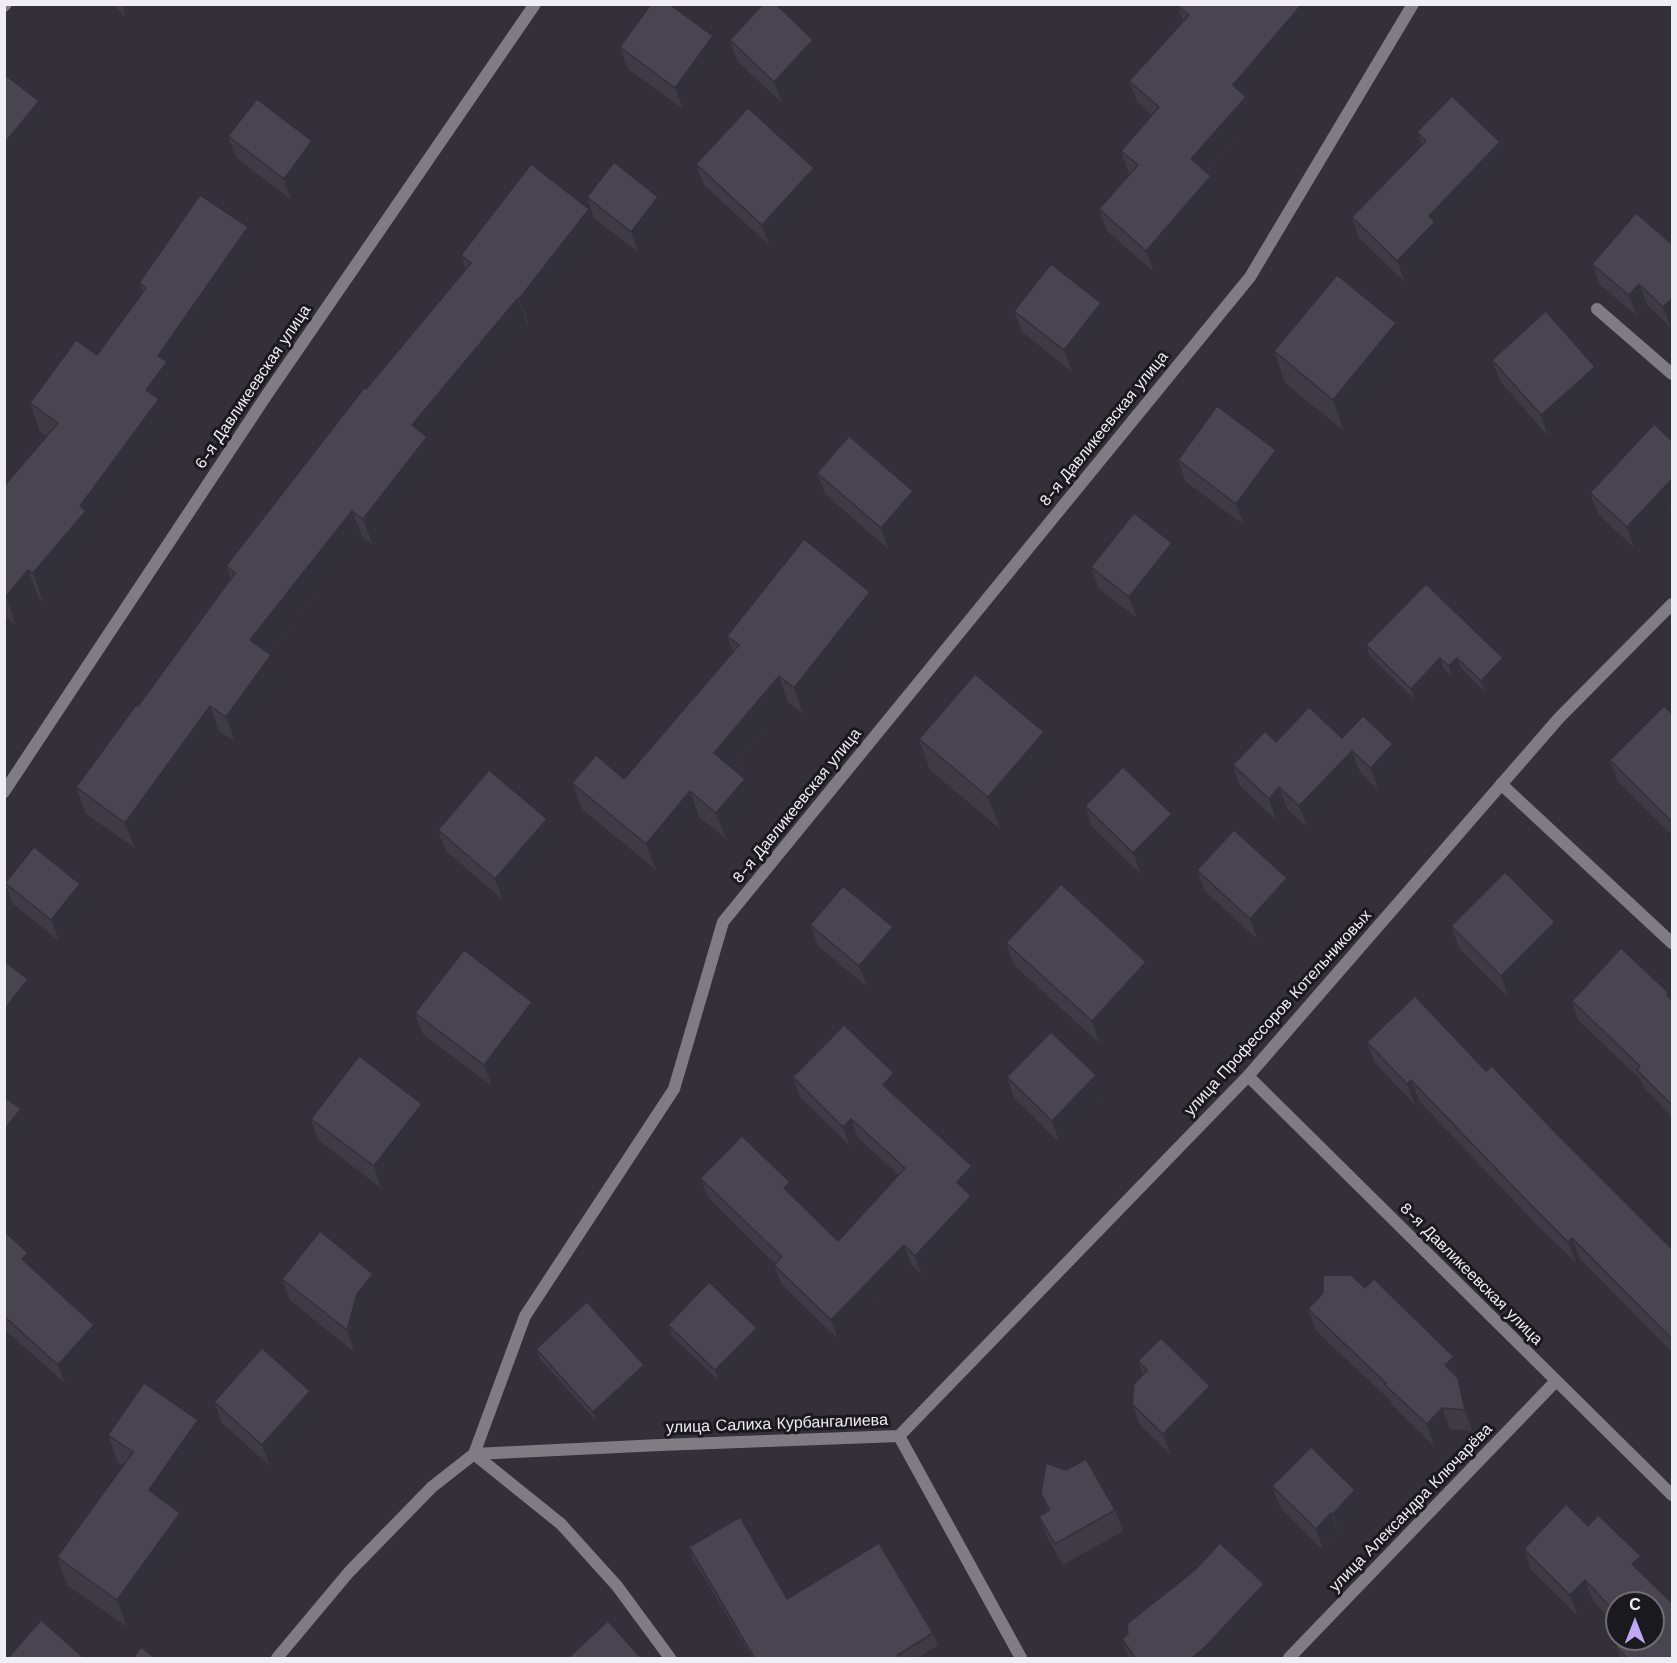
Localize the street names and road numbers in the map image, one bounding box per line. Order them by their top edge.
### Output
street label: 6-я Давликеевская улица [191,301,315,473]
street label: 8-я Давликеевская улица [1036,348,1172,510]
street label: 8-я Давликеевская улица [729,725,865,887]
street label: улица Профессоров Котельниковых [1180,906,1376,1120]
street label: 8-я Давликеевская улица [1396,1199,1546,1349]
street label: улица Салиха Курбангалиева [666,1411,888,1437]
street label: улица Александра Ключарёва [1325,1420,1497,1596]

